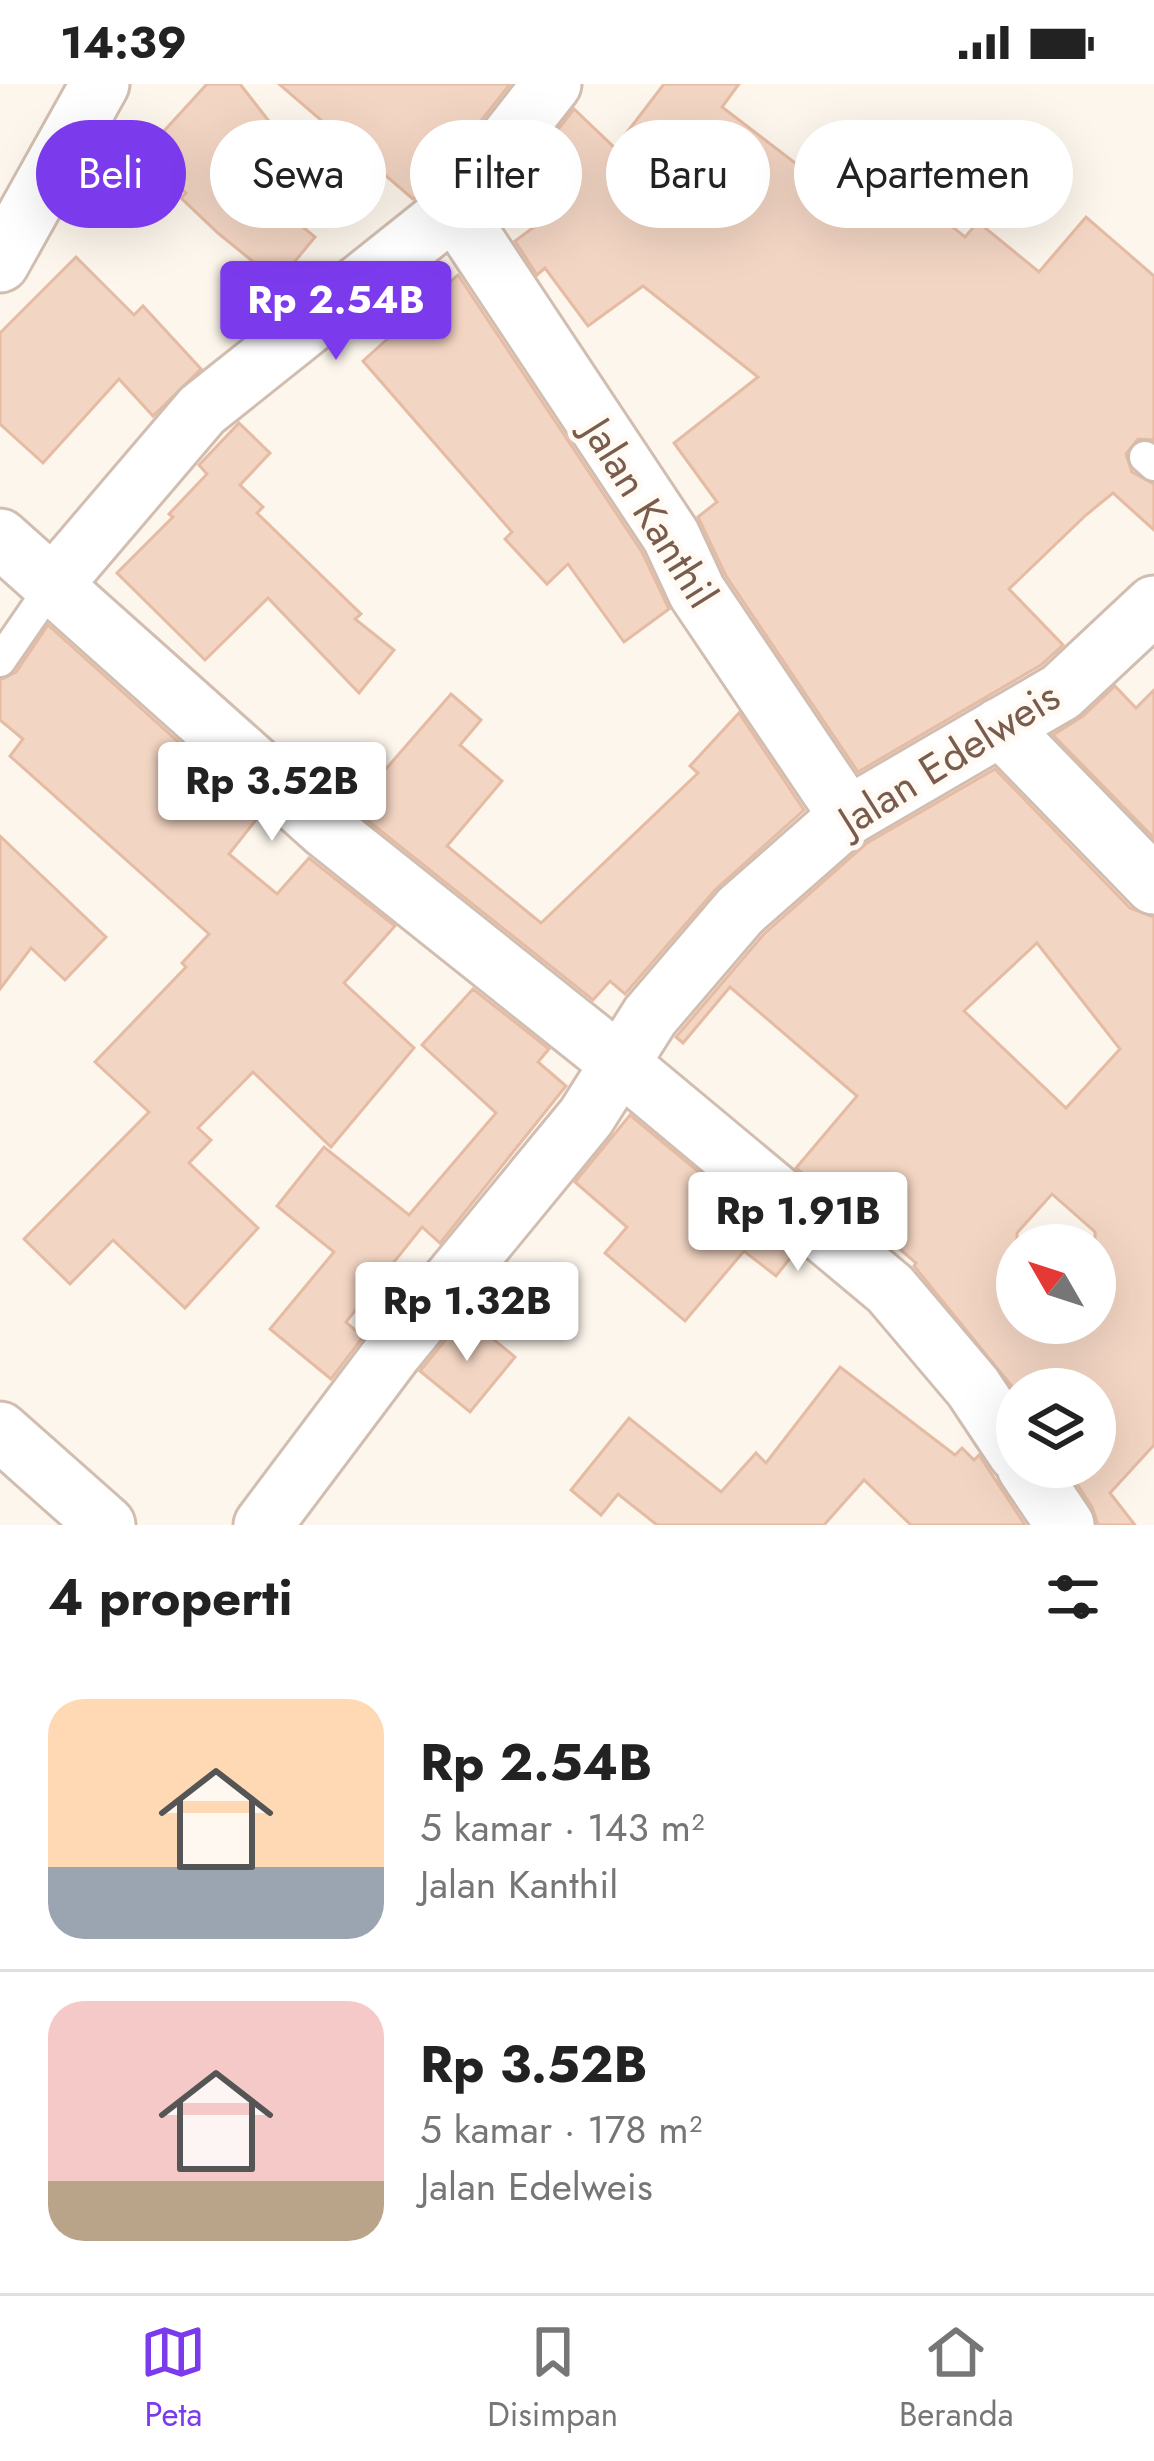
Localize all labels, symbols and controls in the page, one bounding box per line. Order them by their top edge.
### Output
text: 14:39 [60,10,187,75]
chip: Beli [36,120,186,228]
chip: Sewa [210,120,386,228]
chip: Filter [410,120,582,228]
chip: Baru [606,120,770,228]
chip: Apartemen [794,120,1073,228]
pin: Rp 2.54B [212,261,460,363]
text: Rp 2.54B [247,271,425,328]
street label: Jalan Kanthil [565,402,732,620]
street label: Jalan Edelweis [822,666,1071,853]
pin: Rp 3.52B [148,742,396,844]
text: Rp 3.52B [185,752,359,809]
pin: Rp 1.91B [674,1172,922,1274]
text: Rp 1.91B [715,1182,881,1239]
north arrow [996,1224,1116,1344]
map controls [996,1224,1116,1488]
pin: Rp 1.32B [343,1262,591,1364]
text: Rp 1.32B [382,1272,552,1329]
button: layers [996,1368,1116,1488]
text: 4 properti [48,1560,293,1634]
icon: filters [1040,1564,1106,1630]
text: Rp 2.54B [420,1725,652,1799]
icon: home [144,1747,288,1891]
text: 5 kamar · 143 m² [420,1799,704,1856]
text: Jalan Kanthil [420,1856,618,1913]
text: Rp 3.52B [420,2027,647,2101]
icon: home [144,2049,288,2193]
text: 5 kamar · 178 m² [420,2101,702,2158]
text: Jalan Edelweis [420,2158,653,2215]
tab: Peta [140,2319,206,2438]
tab: Disimpan [487,2319,618,2438]
tab: Beranda [899,2319,1014,2438]

